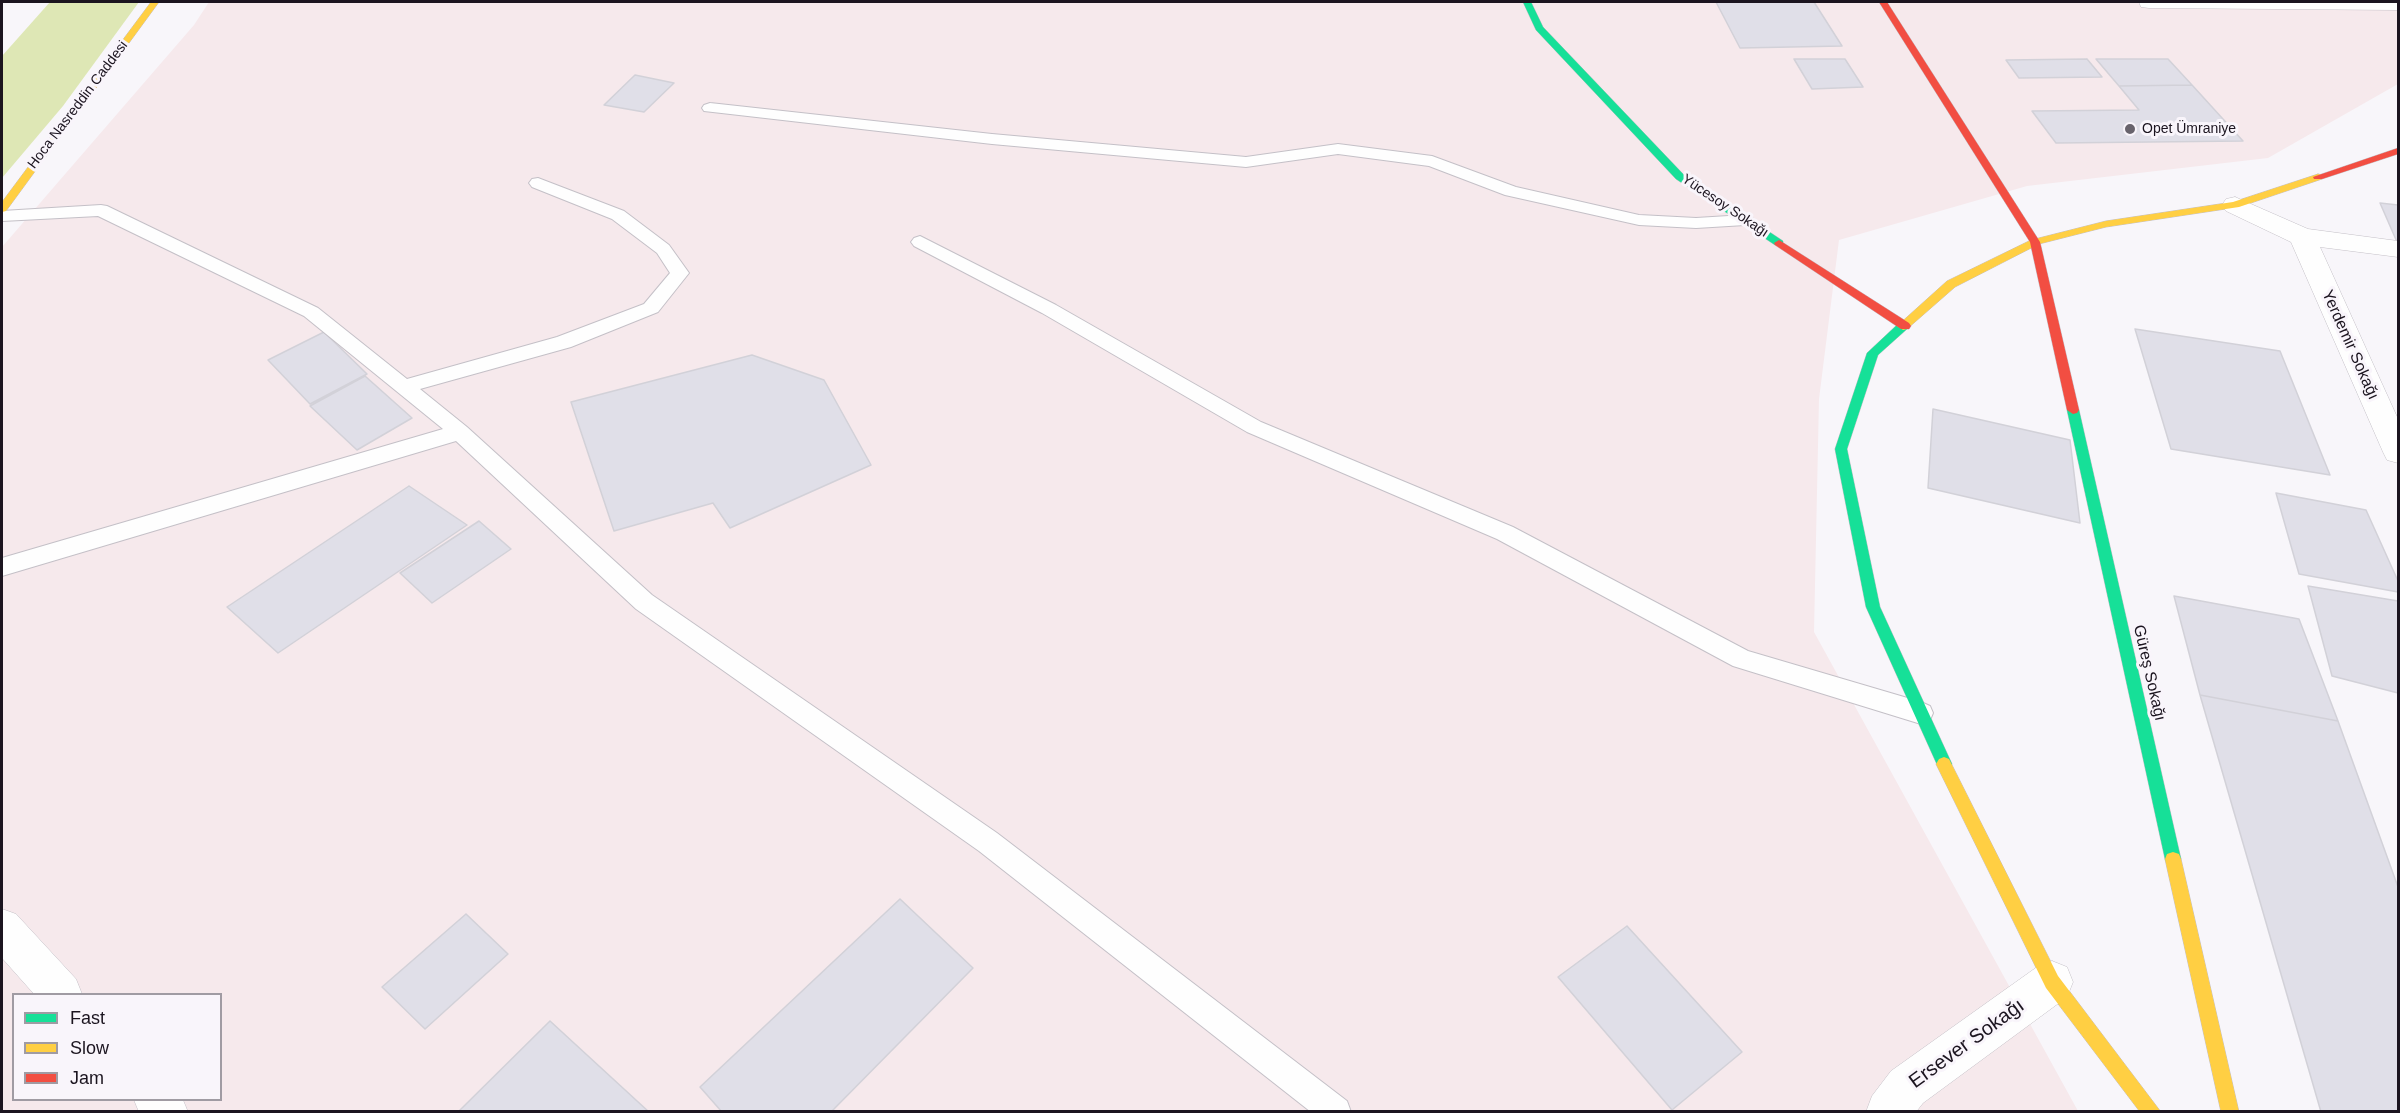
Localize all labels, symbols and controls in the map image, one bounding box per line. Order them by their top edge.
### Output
street label: Hoca Nasreddin Caddesi [24,38,132,172]
place label: Opet Ümraniye [2142,121,2236,137]
marker: Opet Ümraniye [2123,122,2137,136]
street label: Yücesoy Sokağı [1678,171,1772,241]
street label: Yerdemir Sokağı [2317,287,2383,403]
street label: Güreş Sokağı [2129,623,2169,723]
legend [12,993,222,1101]
street label: Ersever Sokağı [1905,994,2029,1094]
text: Fast [70,1008,105,1028]
text: Slow [70,1038,109,1058]
text: Jam [70,1068,104,1088]

